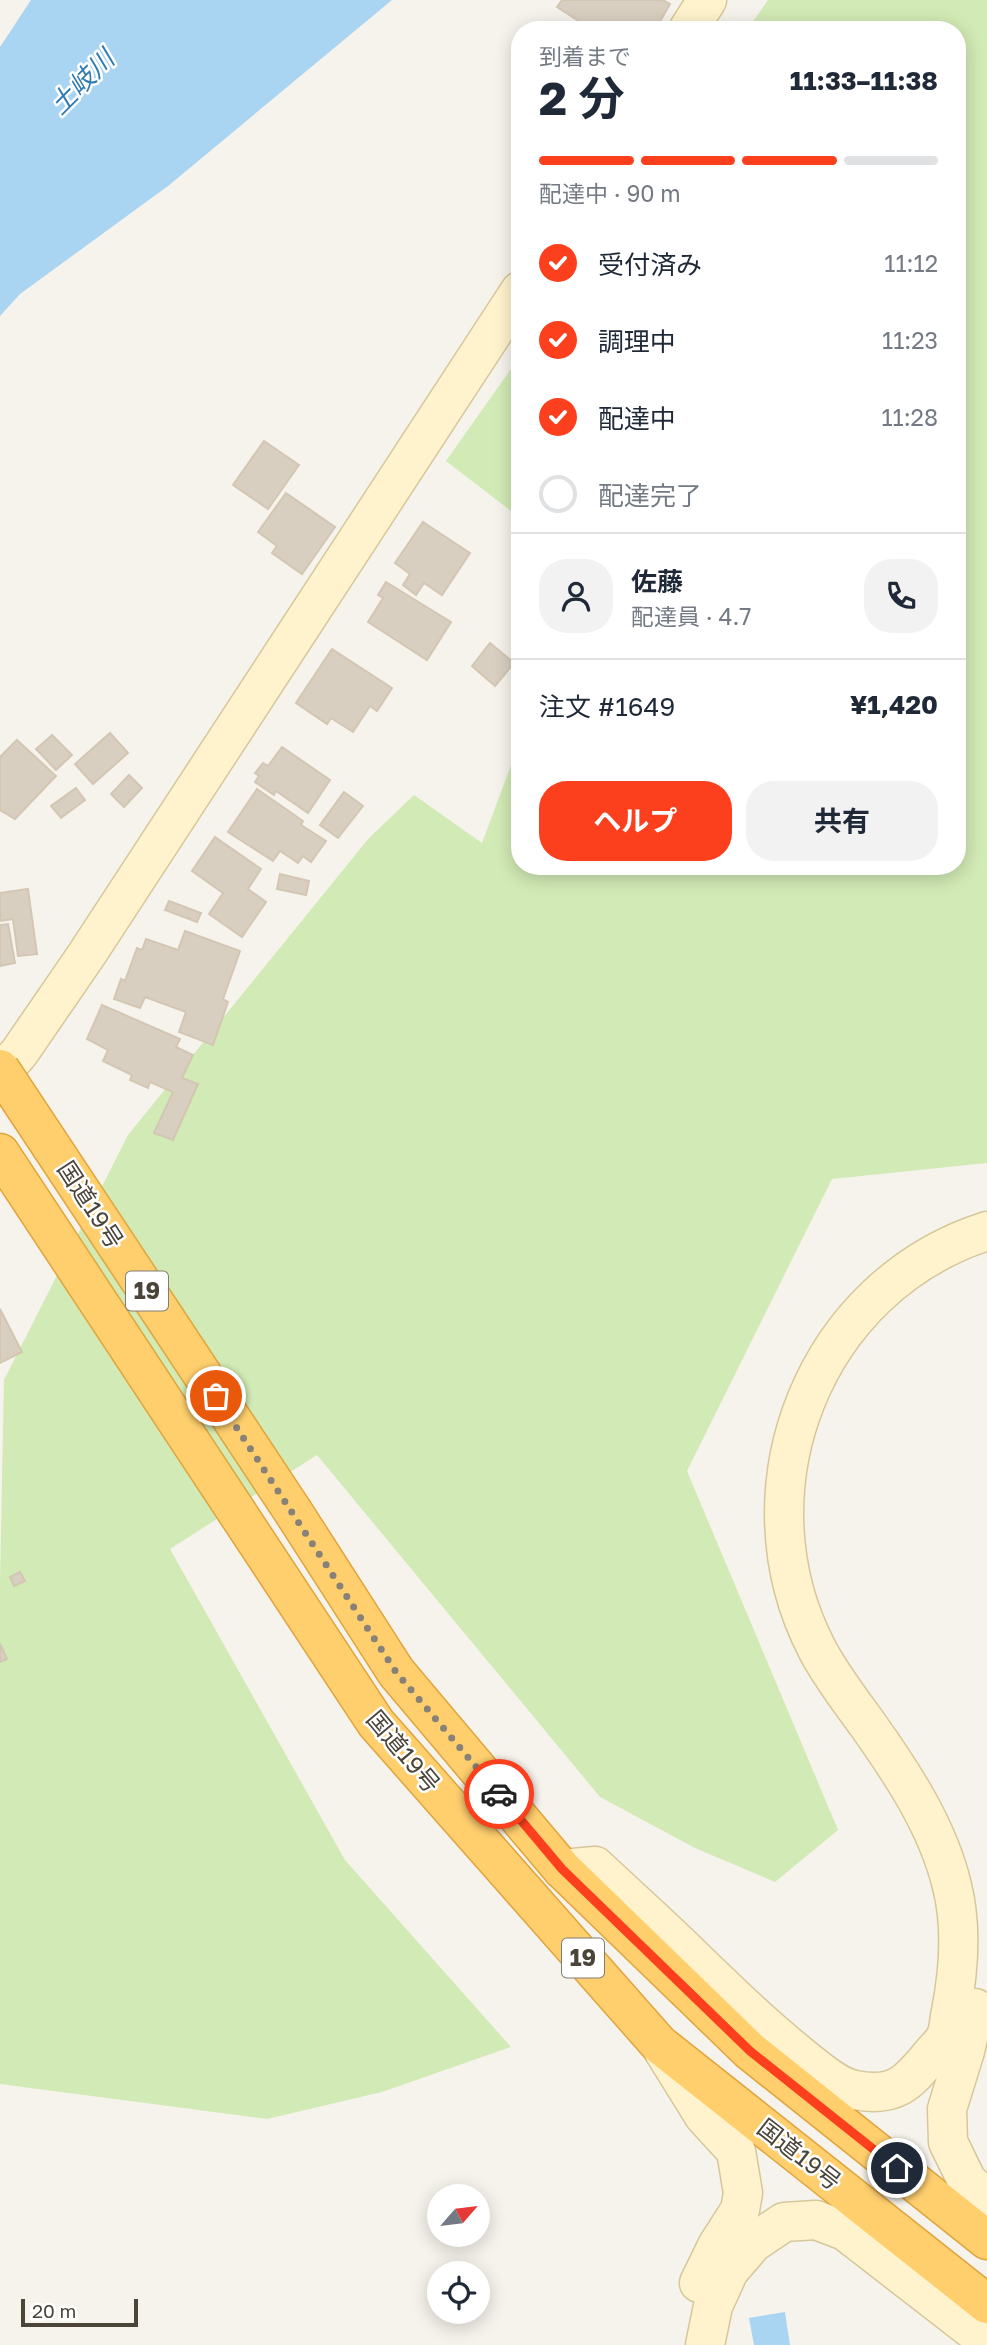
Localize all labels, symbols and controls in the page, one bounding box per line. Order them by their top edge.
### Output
water label: 土岐川 [43,41,122,120]
text: 到着まで [539,42,631,70]
text: 11:33–11:38 [790,65,938,96]
text: 2 分 [539,70,625,125]
text: 配達中 · 90 m [539,179,681,207]
icon: check [539,244,577,282]
text: 受付済み [598,249,702,280]
text: 11:12 [884,249,938,277]
icon: check [539,321,577,359]
text: 調理中 [598,326,676,357]
text: 11:23 [882,326,938,354]
icon: check [539,398,577,436]
text: 配達中 [598,403,676,434]
text: 11:28 [881,403,938,431]
text: 配達完了 [598,480,702,511]
button: person [539,559,613,633]
button: phone [864,559,938,633]
text: 佐藤 [631,566,683,597]
text: 配達員 · 4.7 [631,602,752,630]
text: ¥1,420 [850,689,938,720]
text: 注文 #1649 [539,691,675,722]
button: ヘルプ [539,781,732,861]
button: 共有 [746,781,938,861]
street label: 国道19号 [52,1155,130,1253]
road number: 19 [126,1272,168,1310]
pin [186,1366,246,1426]
icon: bag [197,1377,235,1415]
street label: 国道19号 [361,1704,447,1798]
courier [464,1759,534,1829]
icon: car [480,1775,518,1813]
road number: 19 [562,1938,604,1978]
street label: 国道19号 [752,2112,848,2195]
pin [867,2138,927,2198]
icon: home [878,2149,916,2187]
north arrow [427,2184,490,2247]
map controls [427,2184,490,2324]
button: locate [427,2261,490,2324]
scale bar [21,2296,138,2328]
text: 20 m [32,2299,76,2322]

